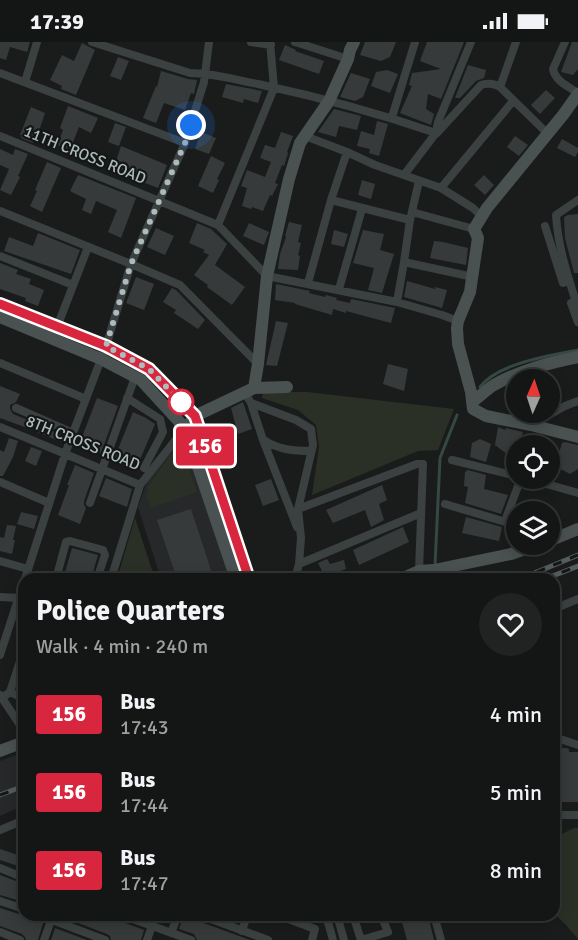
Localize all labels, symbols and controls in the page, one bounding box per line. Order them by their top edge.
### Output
text: 17:39 [30,8,84,35]
your location [176,110,206,140]
street label: 11TH CROSS ROAD [21,121,149,189]
north arrow [506,369,560,423]
map controls [506,369,560,555]
unlabelled marker [168,389,194,415]
street label: 8TH CROSS ROAD [23,411,143,475]
line badge: 156 [170,426,240,466]
text: 156 [188,433,222,459]
button: locate [506,435,560,489]
button: layers [506,501,560,555]
button: heart [479,593,542,656]
text: Police Quarters [36,594,225,628]
text: Walk · 4 min · 240 m [36,634,208,659]
text: Bus [120,688,155,715]
text: 156 [52,701,86,727]
text: 4 min [490,701,542,728]
text: 17:43 [120,715,169,740]
text: Bus [120,766,155,793]
text: 156 [52,779,86,805]
text: 5 min [490,779,542,806]
text: 17:44 [120,793,169,818]
text: Bus [120,844,155,871]
text: 156 [52,857,86,883]
text: 8 min [490,857,542,884]
text: 17:47 [120,871,169,896]

